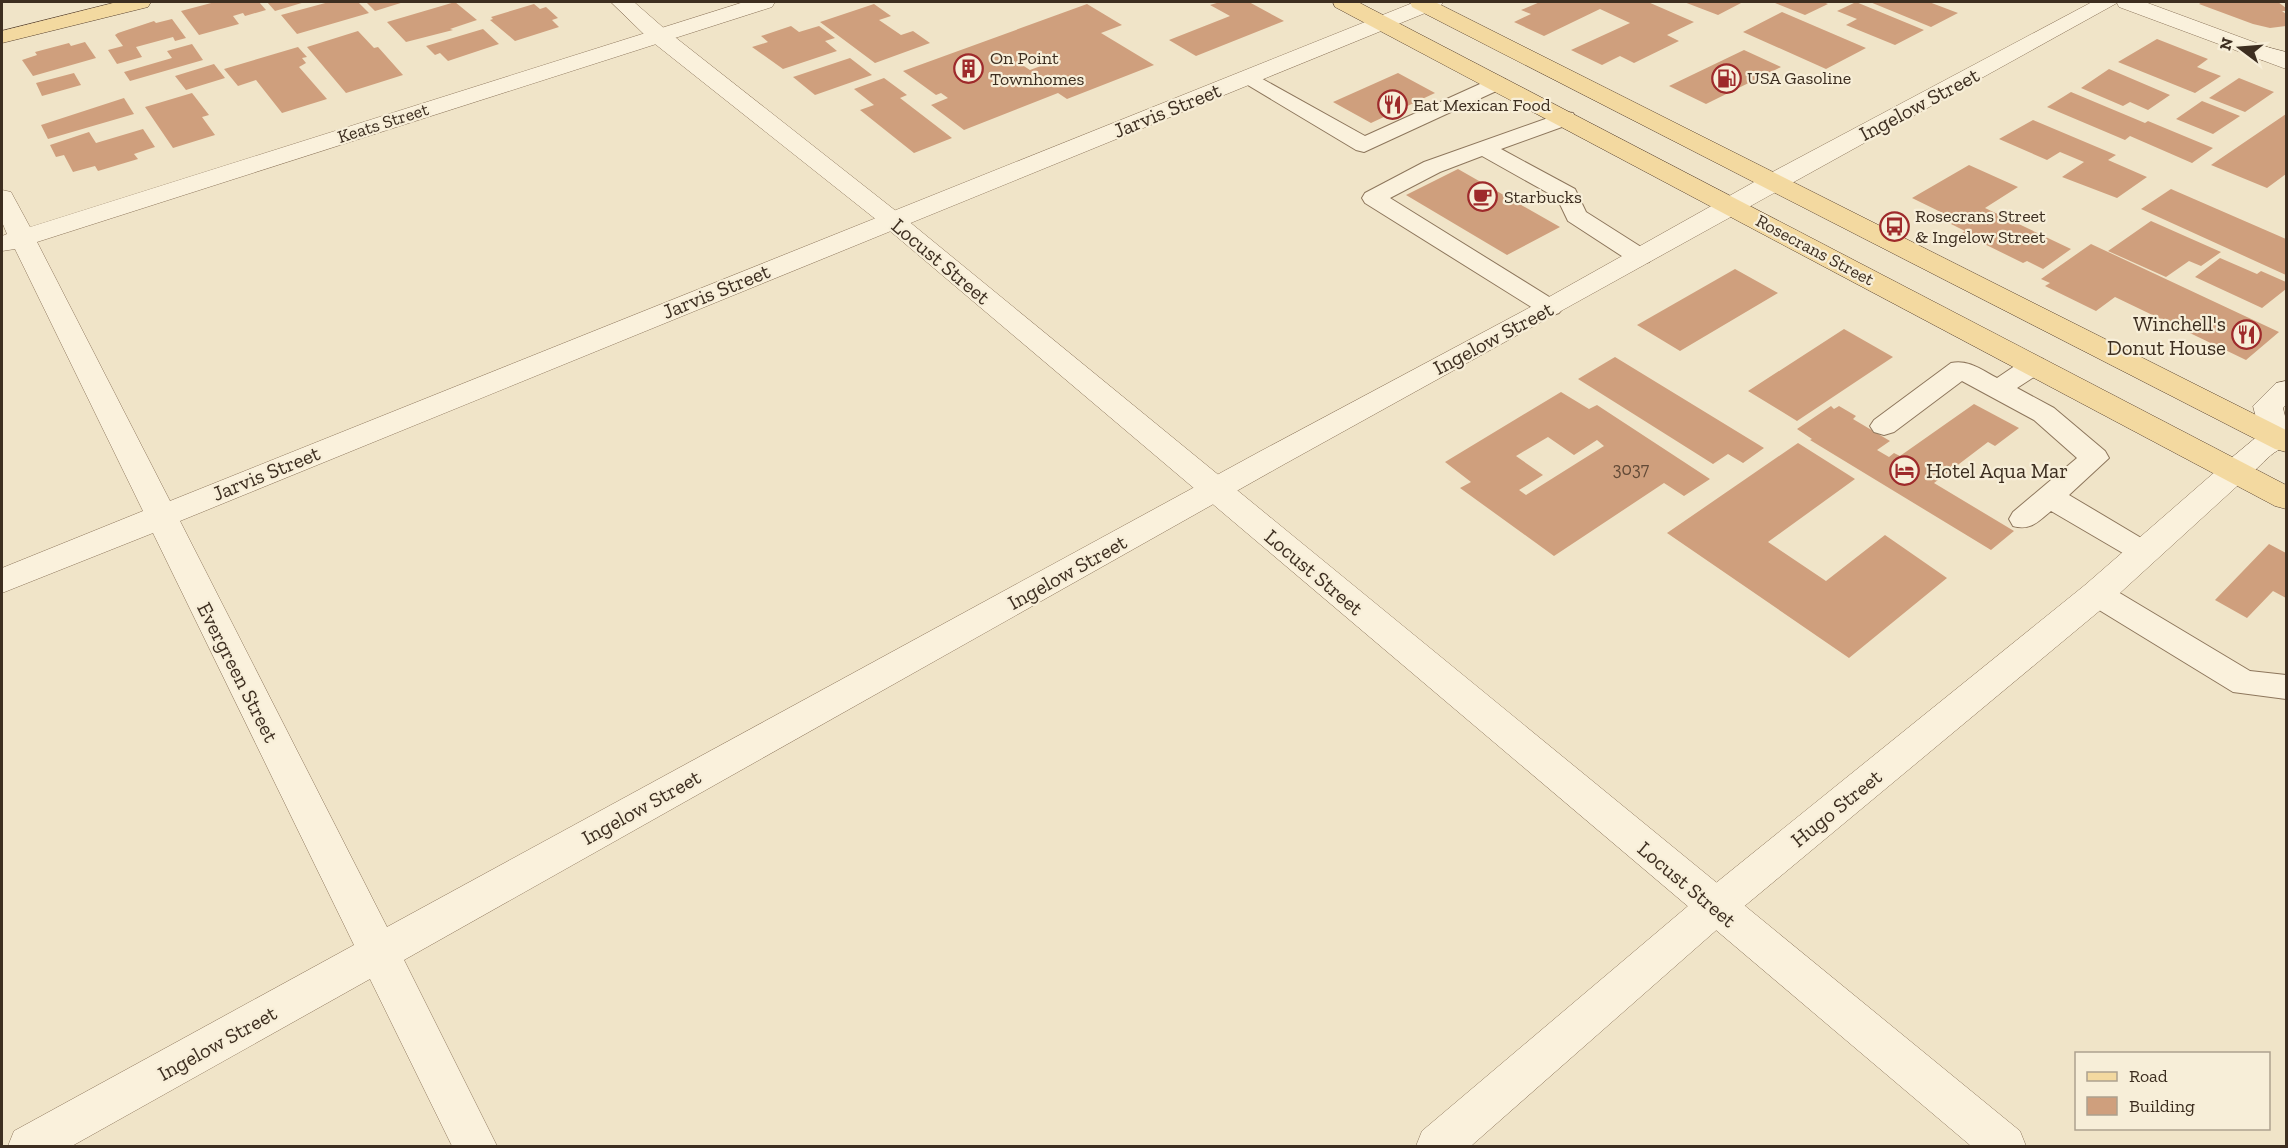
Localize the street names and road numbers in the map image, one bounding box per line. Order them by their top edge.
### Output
street label: Ingelow Street [1855,62,1983,146]
street label: Jarvis Street [1110,77,1225,143]
street label: Keats Street [335,98,432,148]
street label: Rosecrans Street [1752,210,1878,291]
street label: Locust Street [887,213,995,310]
street label: Jarvis Street [659,258,774,324]
street label: Ingelow Street [1429,296,1557,380]
street label: Jarvis Street [209,440,324,506]
street label: Locust Street [1260,524,1368,621]
street label: Ingelow Street [1003,529,1131,615]
street label: Evergreen Street [192,598,284,746]
street label: Ingelow Street [577,764,705,850]
street label: Hugo Street [1786,764,1887,852]
street label: Locust Street [1633,836,1741,933]
street label: Ingelow Street [153,1000,281,1086]

